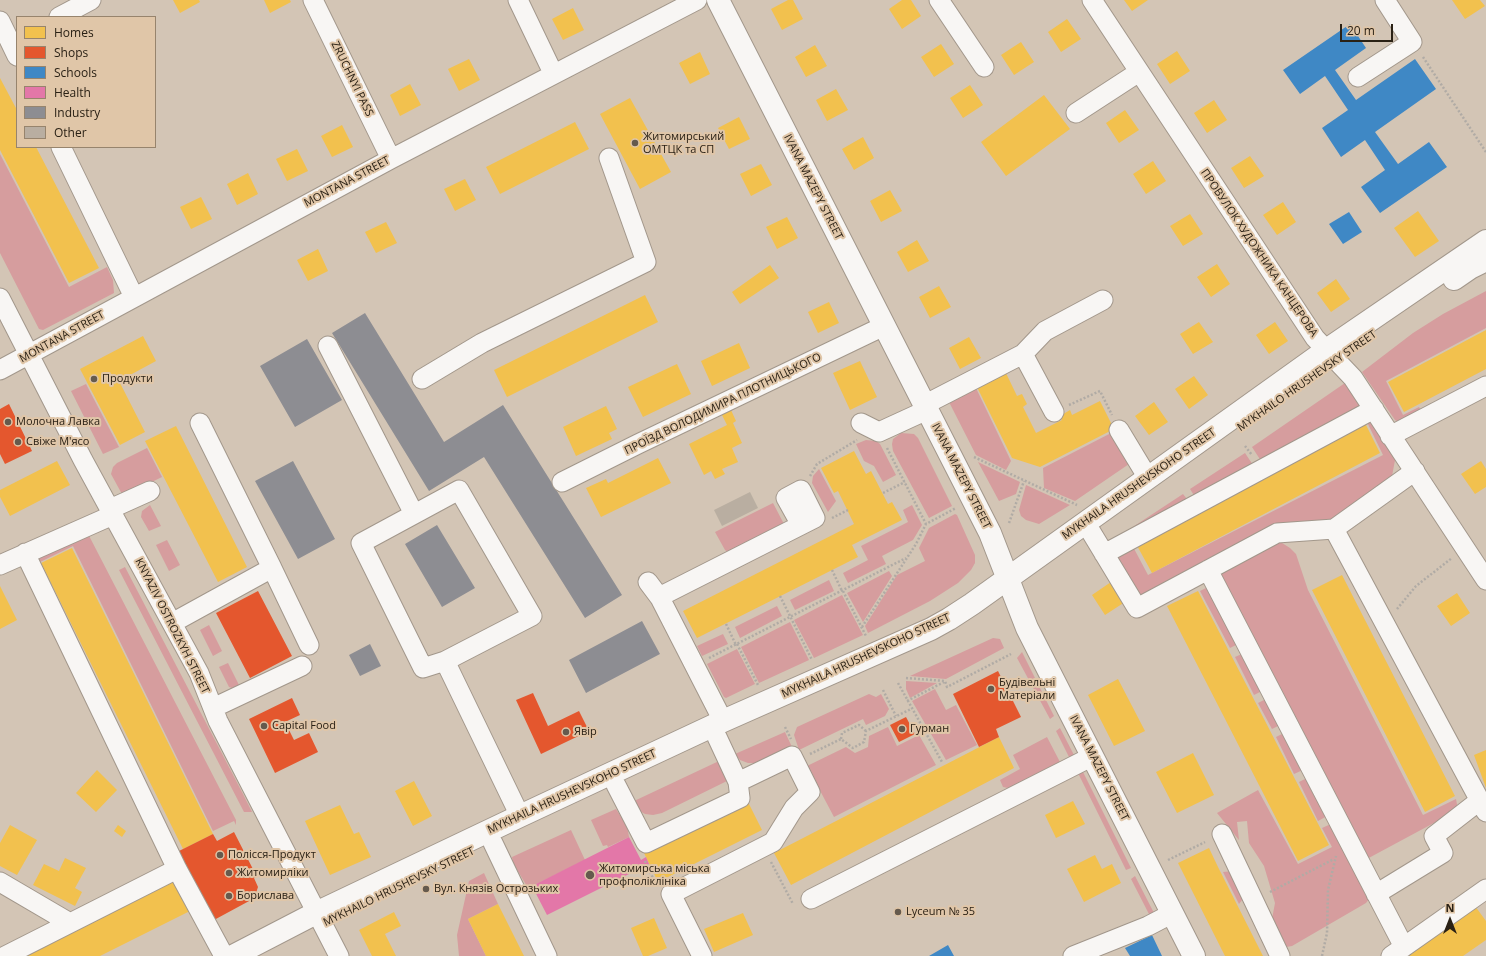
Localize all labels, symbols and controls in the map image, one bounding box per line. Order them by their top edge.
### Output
legend [16,16,156,148]
scale bar [1342,16,1395,42]
text: 20 m [1347,22,1375,39]
text: Homes [54,24,94,41]
street label: ZRUCHNYI PASS [328,39,376,119]
text: Shops [54,44,88,61]
text: Schools [54,64,97,81]
text: Health [54,84,91,101]
text: Industry [54,104,100,121]
text: Other [54,124,87,141]
place label: Житомирський ОМТЦК та СП [643,130,724,156]
street label: IVANA MAZEPY STREET [781,132,845,242]
marker: Житомирський ОМТЦК та СП [630,138,640,148]
street label: MONTANA STREET [302,154,392,210]
street label: ПРОВУЛОК ХУДОЖНИКА КАНЦЕРОВА [1198,167,1320,339]
street label: MONTANA STREET [17,308,107,366]
street label: MYKHAILO HRUSHEVSKY STREET [1235,328,1379,434]
street label: ПРОЇЗД ВОЛОДИМИРА ПЛОТНИЦЬКОГО [623,351,823,457]
place label: Продукти [102,372,153,386]
marker: Продукти [89,374,99,384]
place label: Молочна Лавка [16,415,100,429]
marker: Молочна Лавка [3,417,13,427]
street label: IVANA MAZEPY STREET [929,421,993,531]
street label: MYKHAILA HRUSHEVSKOHO STREET [1060,426,1218,542]
place label: Свіже М'ясо [26,435,89,449]
marker: Свіже М'ясо [13,437,23,447]
street label: KNYAZIV OSTROZKYH STREET [132,556,212,696]
street label: MYKHAILA HRUSHEVSKOHO STREET [780,611,952,701]
place label: Будівельні Матеріали [999,676,1055,702]
marker: Будівельні Матеріали [986,684,996,694]
street label: IVANA MAZEPY STREET [1067,713,1131,823]
place label: Capital Food [272,719,336,733]
marker: Capital Food [259,721,269,731]
place label: Гурман [910,722,949,736]
marker: Гурман [897,724,907,734]
place label: Явір [574,725,597,739]
marker: Явір [561,727,571,737]
street label: MYKHAILA HRUSHEVSKOHO STREET [486,747,658,837]
street label: MYKHAILO HRUSHEVSKY STREET [321,845,477,929]
place label: Полісся-Продукт [228,848,316,862]
marker: Полісся-Продукт [215,850,225,860]
place label: Житомирська міська профполіклініка [599,862,710,888]
place label: Житомирліки [237,866,309,880]
marker: Житомирліки [224,868,234,878]
marker: Житомирська міська профполіклініка [584,869,596,881]
place label: Вул. Князів Острозьких [434,882,558,896]
marker: Вул. Князів Острозьких [421,884,431,894]
place label: Борислава [237,889,294,903]
marker: Борислава [224,891,234,901]
north arrow [1430,900,1470,940]
text: N [1446,900,1454,915]
place label: Lyceum № 35 [906,905,975,919]
marker: Lyceum № 35 [893,907,903,917]

